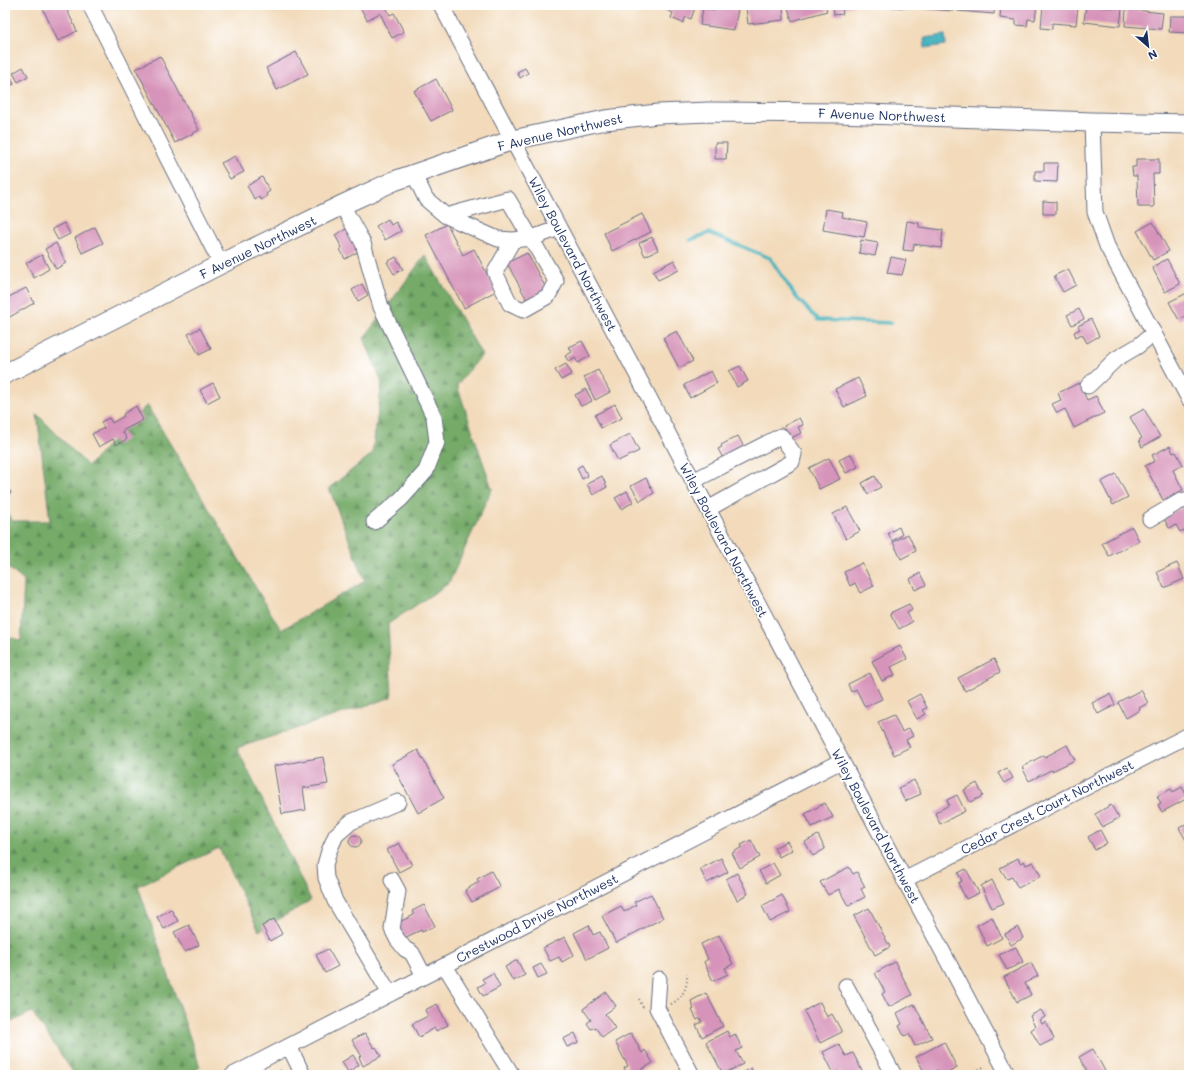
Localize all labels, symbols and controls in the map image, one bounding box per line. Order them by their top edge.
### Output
north arrow [1128,26,1168,66]
text: N [1146,47,1160,64]
street label: F Avenue Northwest [818,104,946,125]
street label: F Avenue Northwest [496,109,624,154]
street label: Wiley Boulevard Northwest [525,173,622,334]
street label: F Avenue Northwest [197,211,319,282]
street label: Wiley Boulevard Northwest [676,459,773,620]
street label: Wiley Boulevard Northwest [828,745,925,906]
street label: Cedar Crest Court Northwest [957,755,1136,858]
street label: Crestwood Drive Northwest [453,869,621,966]

